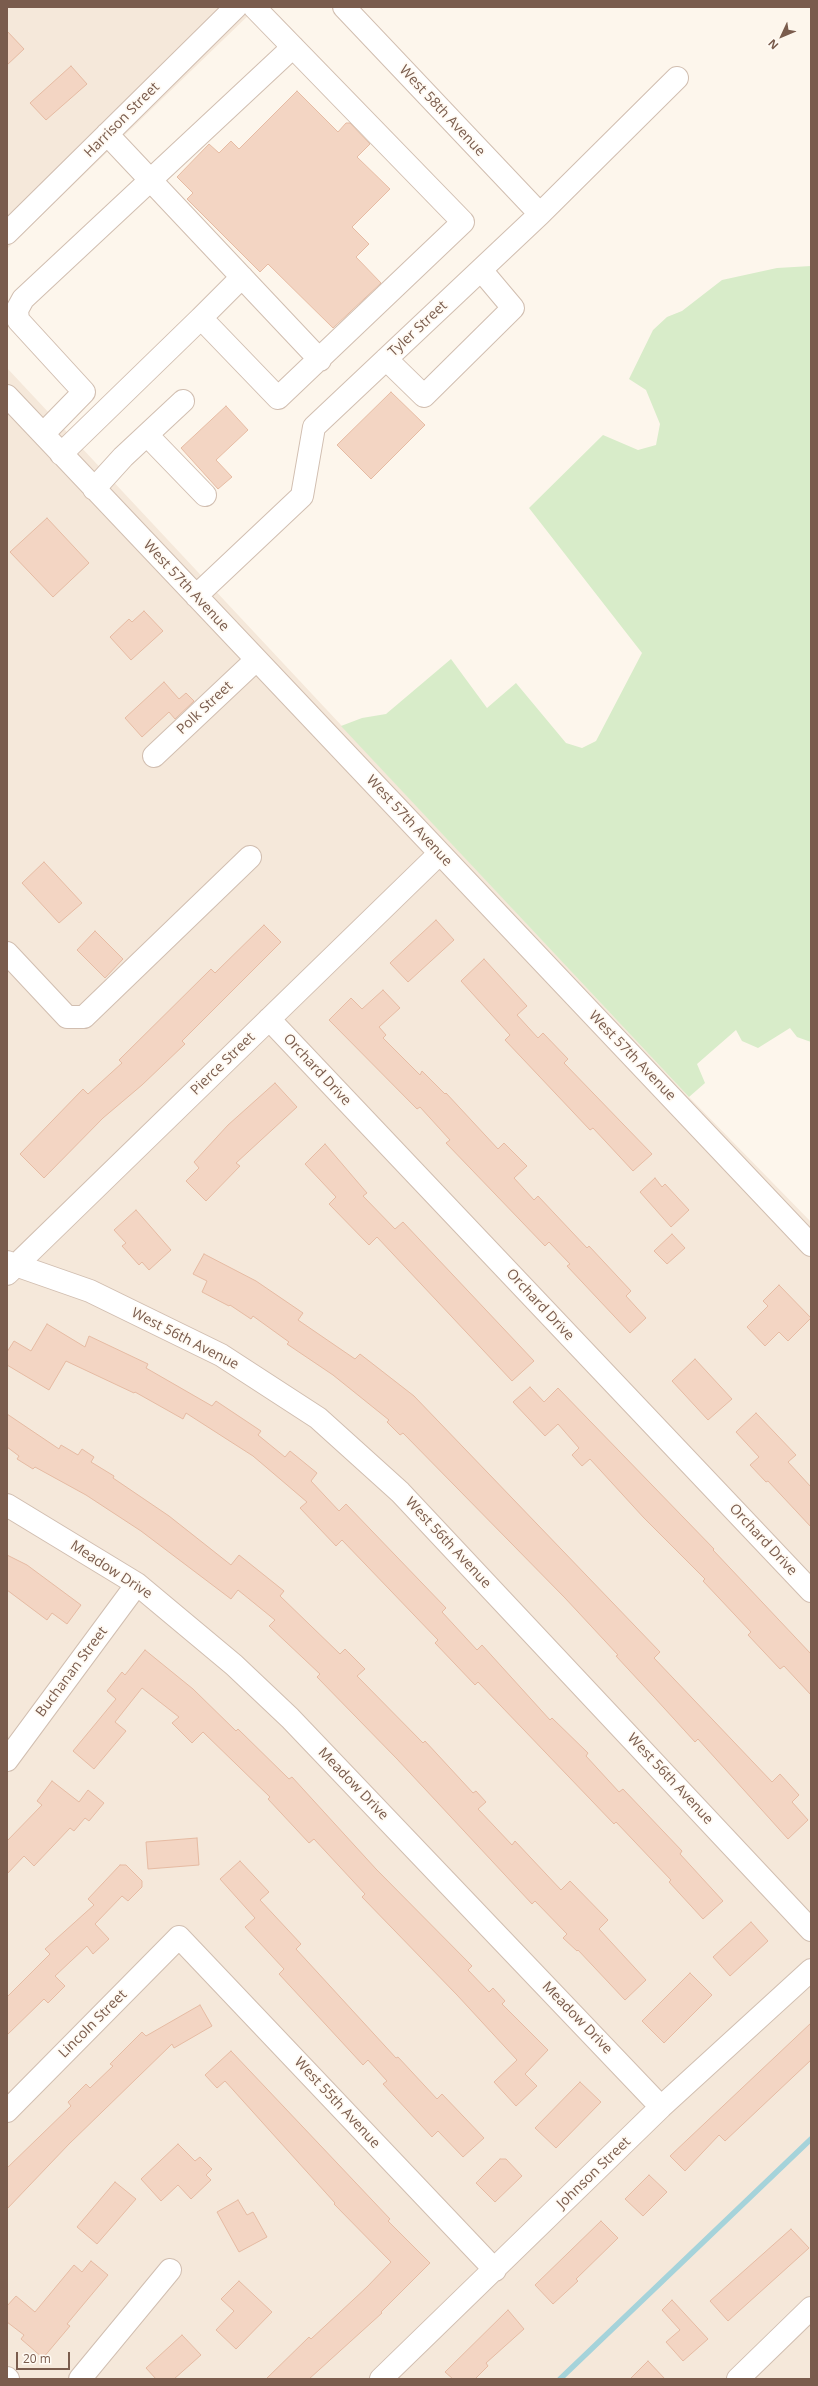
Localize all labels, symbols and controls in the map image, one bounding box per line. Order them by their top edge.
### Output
north arrow [762,16,802,56]
text: N [765,36,782,53]
street label: West 58th Avenue [396,62,488,160]
street label: Harrison Street [81,79,163,161]
street label: Tyler Street [385,297,451,361]
street label: West 57th Avenue [140,537,232,635]
street label: Polk Street [174,678,236,738]
street label: West 57th Avenue [363,772,455,870]
street label: West 57th Avenue [585,1008,679,1104]
street label: Pierce Street [187,1029,259,1099]
street label: Orchard Drive [280,1031,354,1109]
street label: Orchard Drive [503,1266,577,1344]
street label: West 56th Avenue [129,1305,241,1373]
street label: West 56th Avenue [402,1494,494,1592]
street label: Orchard Drive [726,1501,800,1579]
street label: Meadow Drive [67,1537,155,1603]
street label: Buchanan Street [33,1624,111,1720]
street label: West 56th Avenue [624,1730,716,1828]
street label: Meadow Drive [314,1744,392,1824]
street label: Meadow Drive [538,1978,616,2058]
street label: Lincoln Street [55,1986,131,2062]
street label: West 55th Avenue [291,2054,383,2152]
street label: Johnson Street [554,2134,634,2212]
scale bar [18,2344,72,2370]
text: 20 m [23,2350,51,2367]

